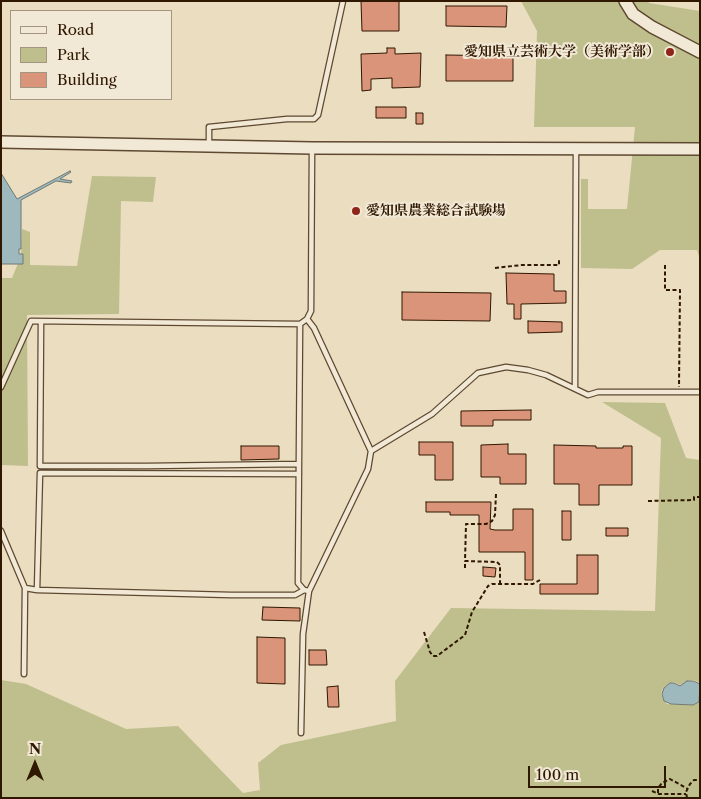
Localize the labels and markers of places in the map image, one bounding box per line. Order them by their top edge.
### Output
place label: 愛知県立芸術大学（美術学部） [464,44,660,60]
marker: 愛知県立芸術大学（美術学部） [664,46,676,58]
place label: 愛知県農業総合試験場 [366,203,506,219]
marker: 愛知県農業総合試験場 [350,205,362,217]

